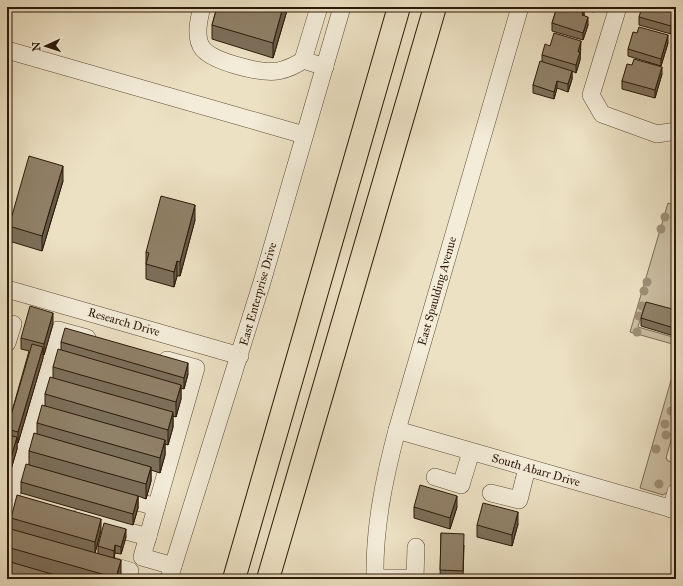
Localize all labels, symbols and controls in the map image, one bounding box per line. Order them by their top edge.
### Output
north arrow [26,26,66,66]
text: N [30,41,43,52]
street label: East Spaulding Avenue [415,235,460,347]
street label: East Enterprise Drive [237,241,279,347]
street label: Research Drive [86,305,162,339]
street label: South Abarr Drive [490,451,582,489]

